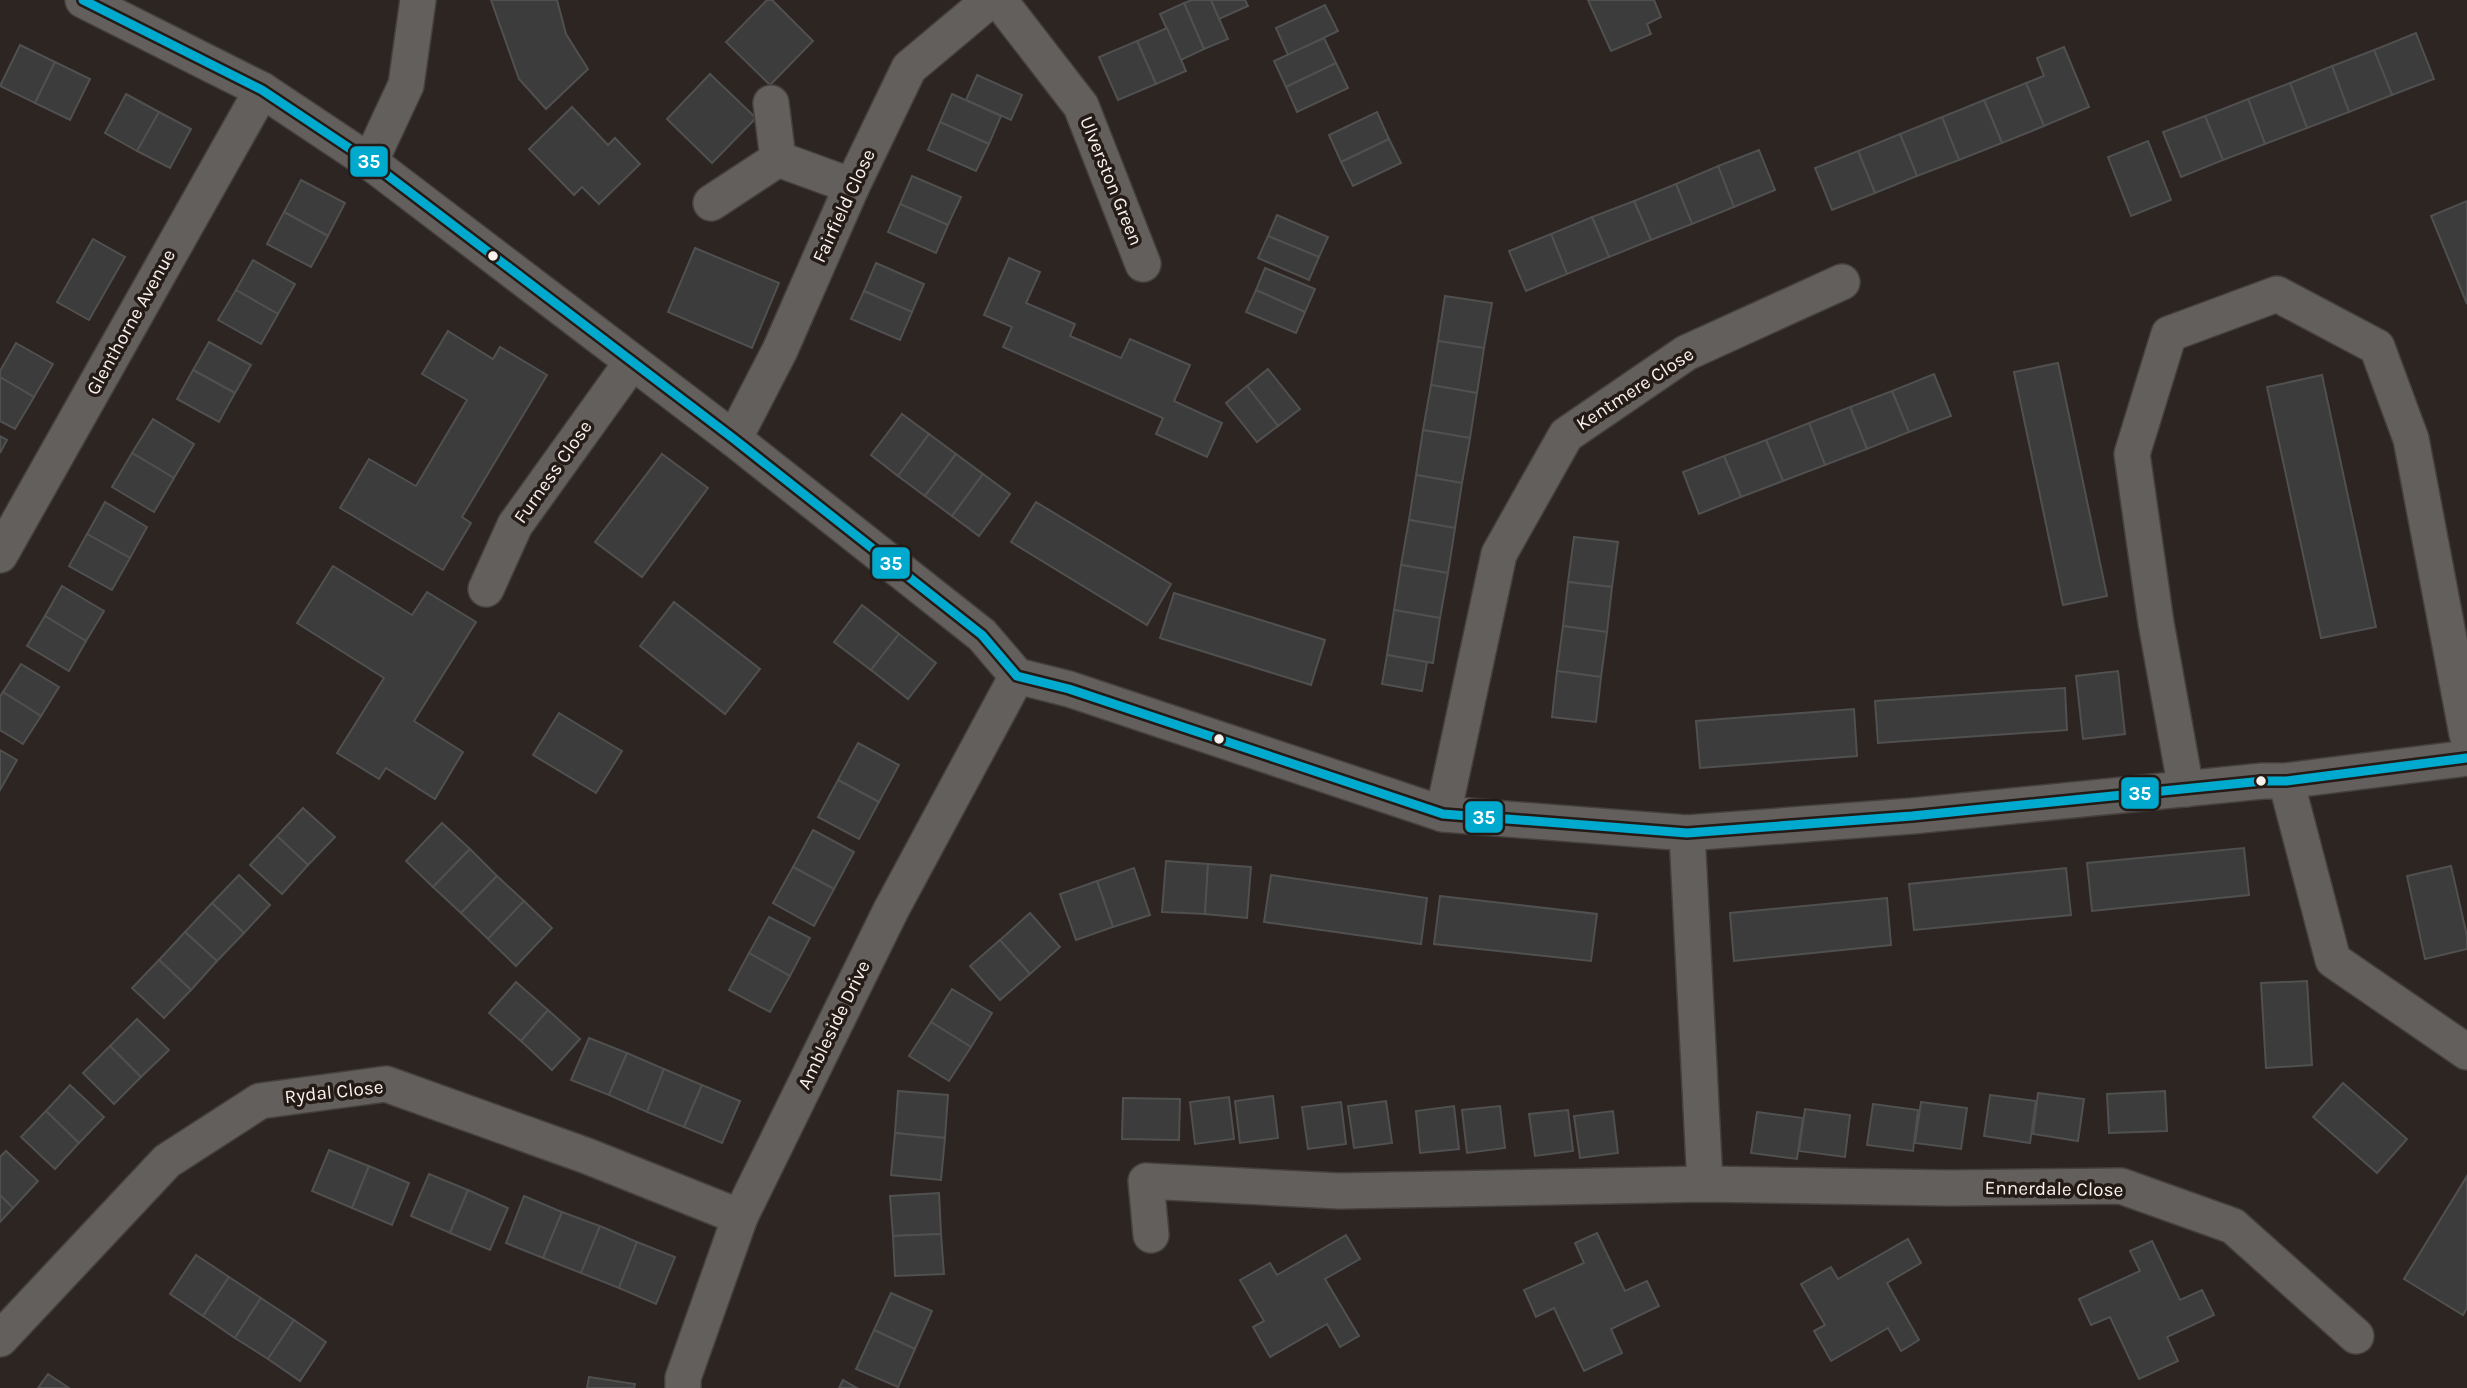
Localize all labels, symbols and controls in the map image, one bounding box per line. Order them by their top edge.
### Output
street label: Ulverston Green [1075,113,1147,249]
line badge: 35 [349,145,389,178]
street label: Fairfield Close [808,146,880,266]
text: 35 [358,151,380,173]
street label: Glenthorne Avenue [82,245,180,399]
unlabelled marker [486,249,500,263]
street label: Kentmere Close [1572,343,1698,435]
street label: Furness Close [509,416,597,528]
line badge: 35 [871,546,911,580]
text: 35 [880,553,902,575]
unlabelled marker [1212,732,1226,746]
unlabelled marker [2254,774,2268,788]
line badge: 35 [2120,776,2160,810]
text: 35 [2129,783,2151,805]
line badge: 35 [1464,800,1504,834]
text: 35 [1473,807,1495,829]
street label: Ambleside Drive [793,957,875,1093]
street label: Rydal Close [284,1076,384,1108]
street label: Ennerdale Close [1984,1177,2124,1201]

